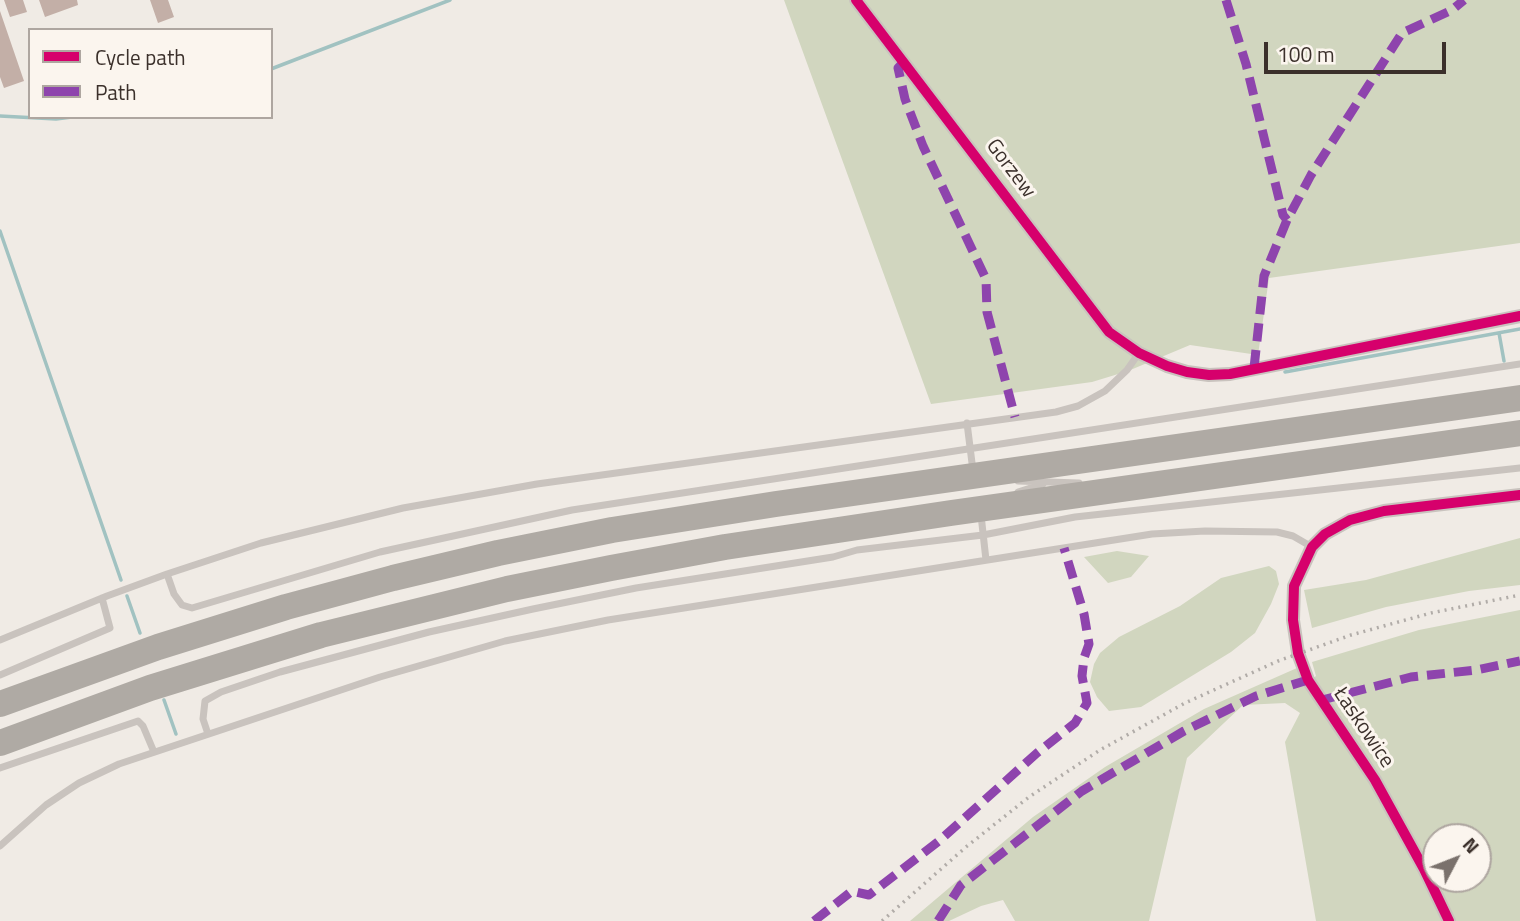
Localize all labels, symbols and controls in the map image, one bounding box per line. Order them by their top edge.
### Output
legend [28,28,273,119]
scale bar [1268,28,1450,72]
text: 100 m [1277,38,1334,70]
text: Cycle path [95,41,186,73]
text: Path [95,76,137,108]
street label: Gorzew [980,135,1040,203]
street label: Łaskowice [1327,683,1399,773]
north arrow [1422,823,1492,893]
text: N [1456,830,1487,860]

